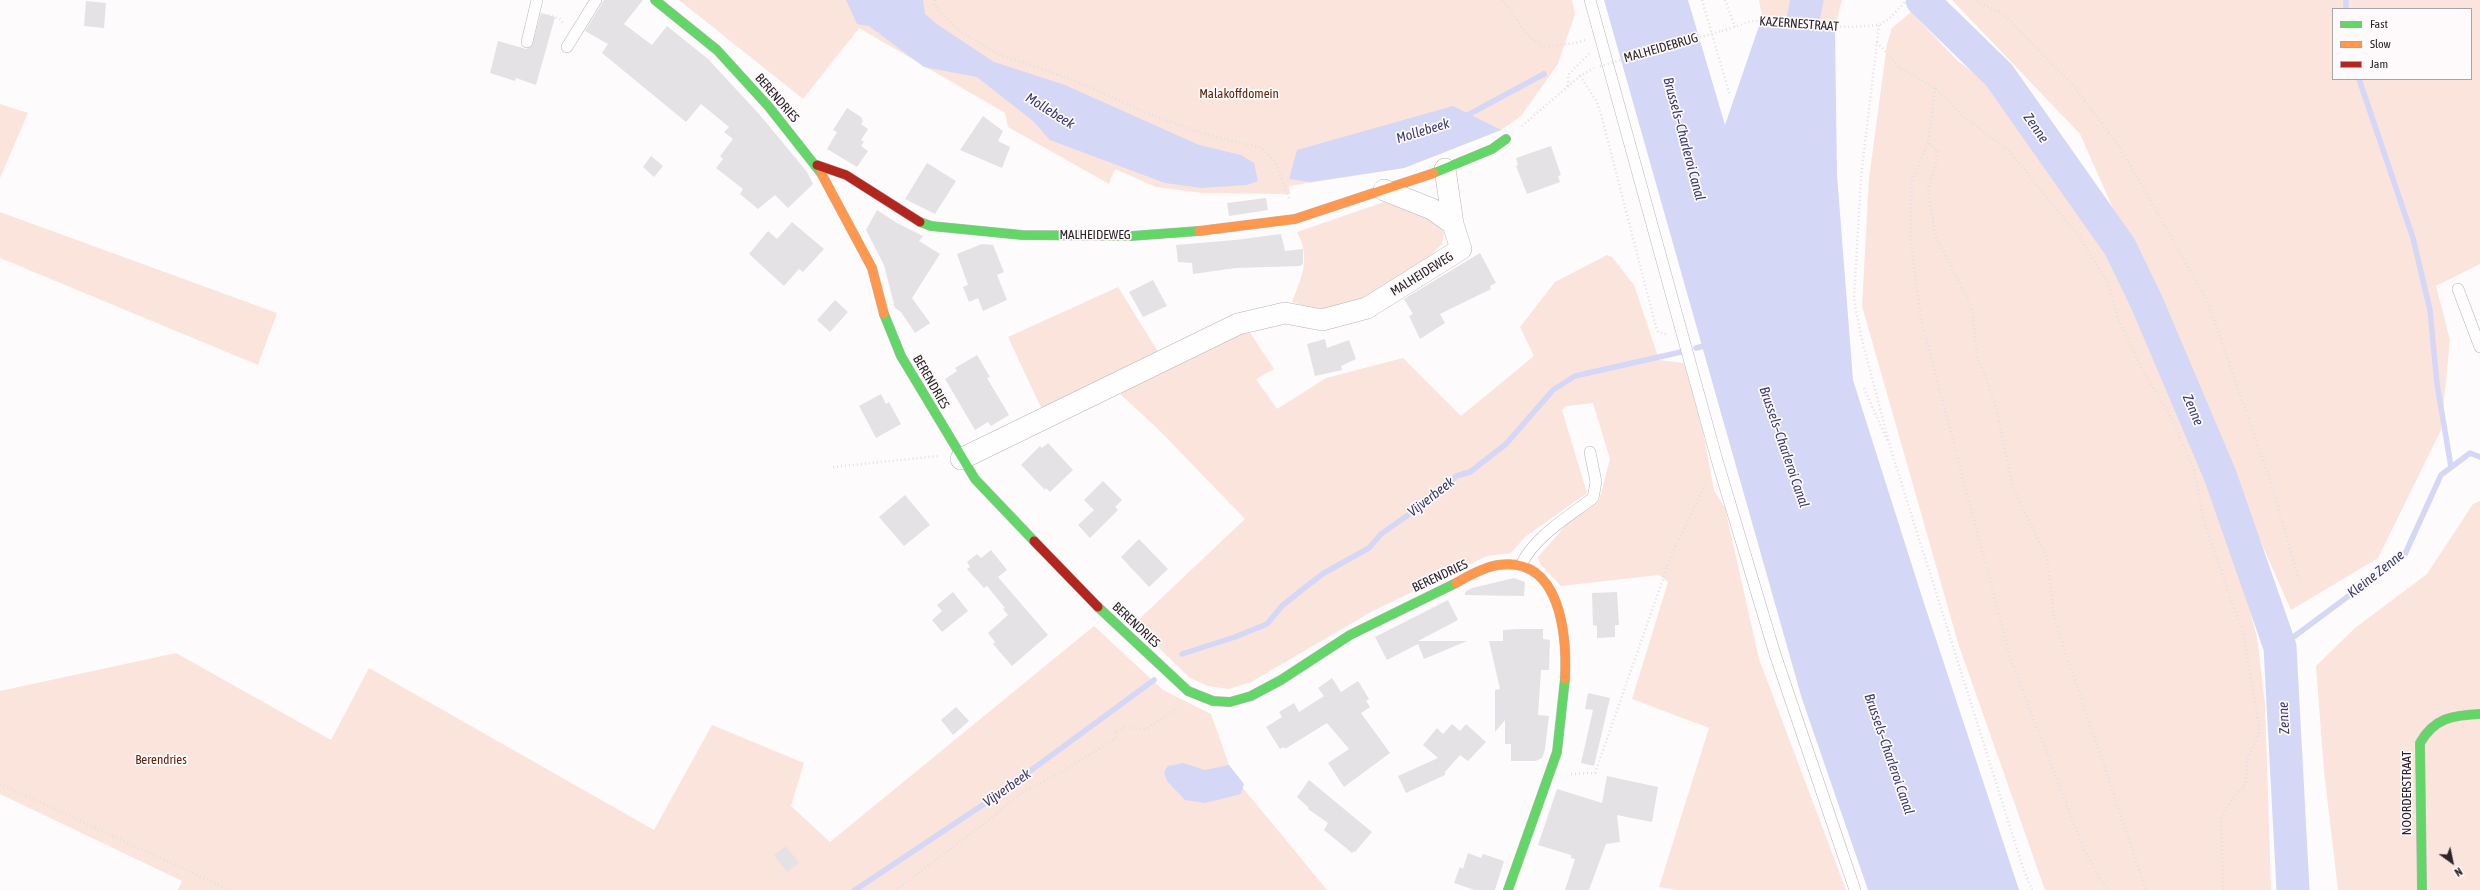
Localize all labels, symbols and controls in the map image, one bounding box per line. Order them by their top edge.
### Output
legend [2332,8,2472,80]
street label: KAZERNESTRAAT [1759,13,1839,35]
text: Fast [2370,17,2388,31]
street label: MALHEIDEBRUG [1622,30,1700,66]
text: Slow [2370,37,2391,51]
text: Jam [2370,57,2388,71]
street label: BERENDRIES [752,70,802,126]
water label: Brussels–Charleroi Canal [1659,76,1709,202]
park label: Malakoffdomein [1199,86,1279,102]
water label: Mollebeek [1022,89,1078,133]
water label: Zenne [2020,110,2052,146]
water label: Mollebeek [1394,115,1452,147]
street label: MALHEIDEWEG [1059,227,1131,243]
street label: MALHEIDEWEG [1388,249,1456,299]
street label: BERENDRIES [909,352,953,412]
water label: Brussels–Charleroi Canal [1755,384,1813,510]
water label: Zenne [2179,392,2207,428]
water label: Vijverbeek [1404,474,1458,520]
water label: Kleine Zenne [2344,547,2408,601]
street label: BERENDRIES [1410,556,1470,596]
street label: BERENDRIES [1109,599,1163,651]
water label: Brussels–Charleroi Canal [1860,691,1918,817]
water label: Zenne [2275,701,2293,735]
street label: NOORDERSTRAAT [2399,751,2415,835]
park label: Berendries [135,752,187,768]
water label: Vijverbeek [980,765,1034,811]
north arrow [2432,842,2472,882]
text: N [2453,865,2465,879]

